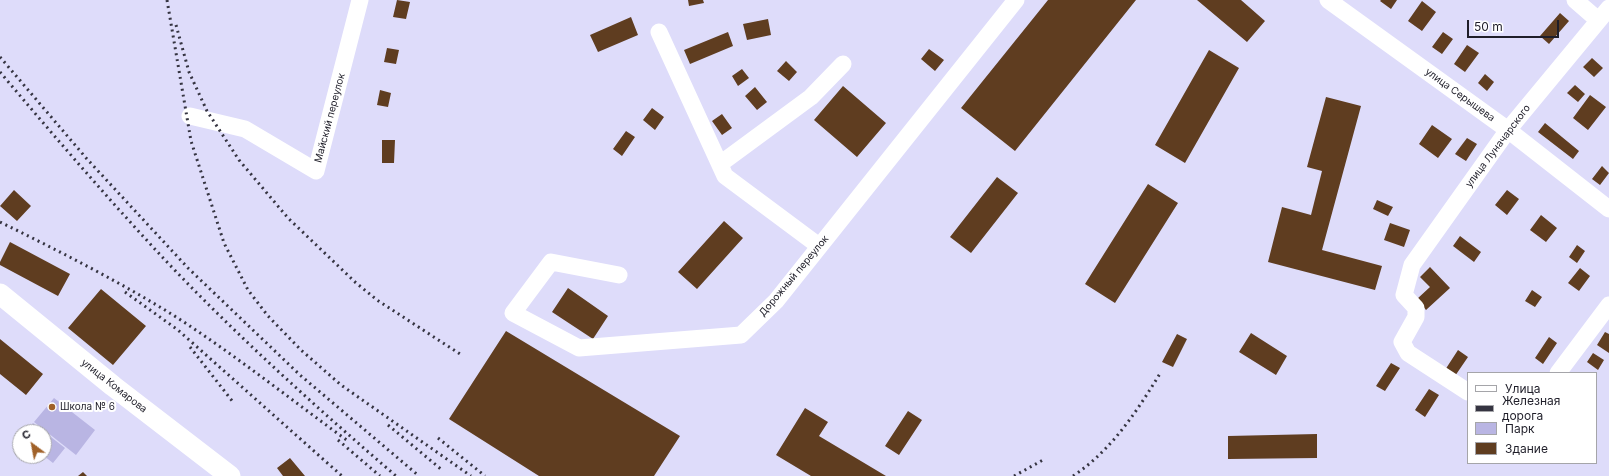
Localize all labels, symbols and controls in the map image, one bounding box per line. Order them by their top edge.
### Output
scale bar [1469,12,1561,38]
text: 50 m [1474,19,1503,34]
street label: улица Серышева [1423,66,1497,124]
street label: Майский переулок [312,72,348,164]
street label: улица Луначарского [1463,102,1533,190]
street label: Дорожный переулок [757,233,831,319]
street label: улица Комарова [79,357,149,415]
legend [1467,372,1597,464]
text: Улица [1505,381,1540,396]
text: Железная дорога [1502,393,1560,423]
place label: Школа № 6 [60,401,115,413]
marker: Школа № 6 [47,402,57,412]
text: Парк [1505,421,1535,436]
north arrow [12,424,52,464]
text: С [19,427,33,443]
text: Здание [1505,441,1548,456]

